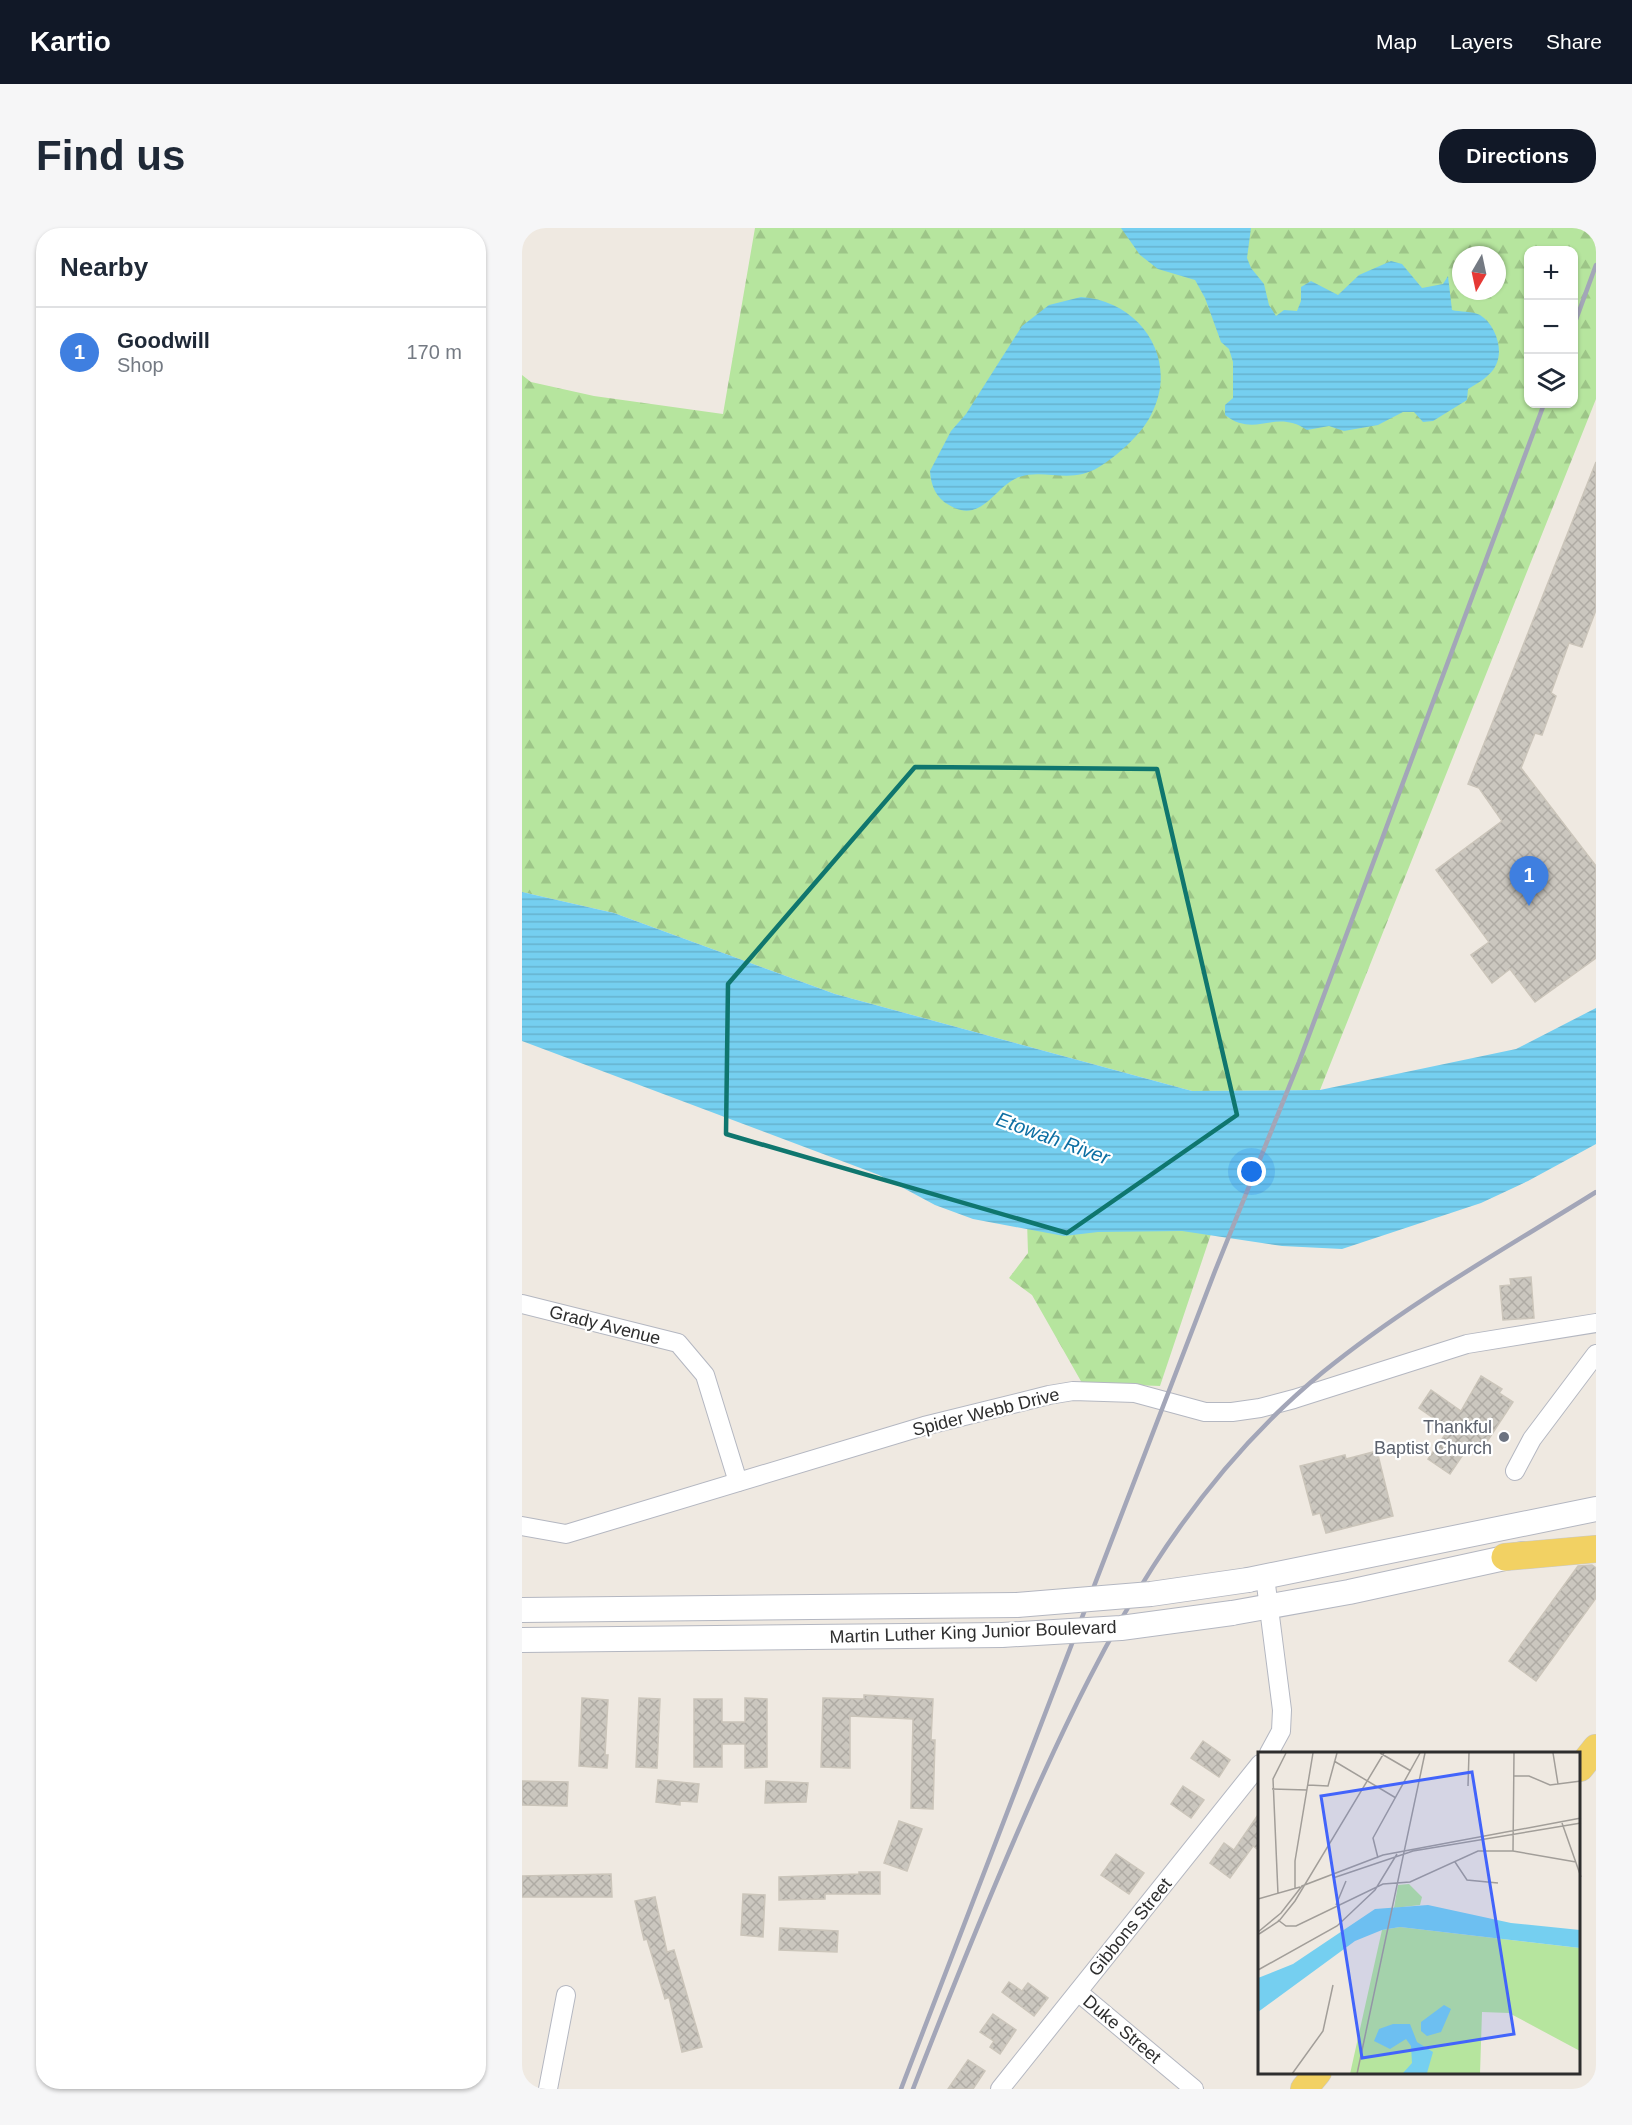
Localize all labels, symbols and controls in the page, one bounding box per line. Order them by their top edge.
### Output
text: Kartio [30,26,111,57]
text: Map [1376,30,1417,53]
text: Layers [1450,30,1513,53]
text: Share [1546,30,1602,53]
button: Directions [1439,129,1596,183]
text: Find us [36,132,185,179]
north arrow [1452,246,1506,300]
map controls [1524,246,1578,408]
button: + [1524,246,1578,300]
text: Nearby [60,252,148,282]
button: − [1524,300,1578,354]
text: Goodwill [117,328,210,353]
text: 1 [74,341,85,363]
text: 170 m [406,341,462,363]
text: Shop [117,354,164,376]
button: layers [1524,354,1578,408]
pin: 1 [1510,856,1548,906]
water label: Etowah River [993,1107,1114,1169]
your location [1237,1157,1266,1186]
street label: Grady Avenue [547,1302,663,1348]
street label: Spider Webb Drive [910,1384,1062,1440]
place label: Thankful Baptist Church [1374,1417,1492,1458]
marker: Thankful Baptist Church [1497,1430,1511,1444]
street label: Martin Luther King Junior Boulevard [829,1617,1117,1647]
inset map [1258,1752,1581,2074]
street label: Gibbons Street [1084,1874,1176,1980]
street label: Duke Street [1079,1991,1165,2067]

